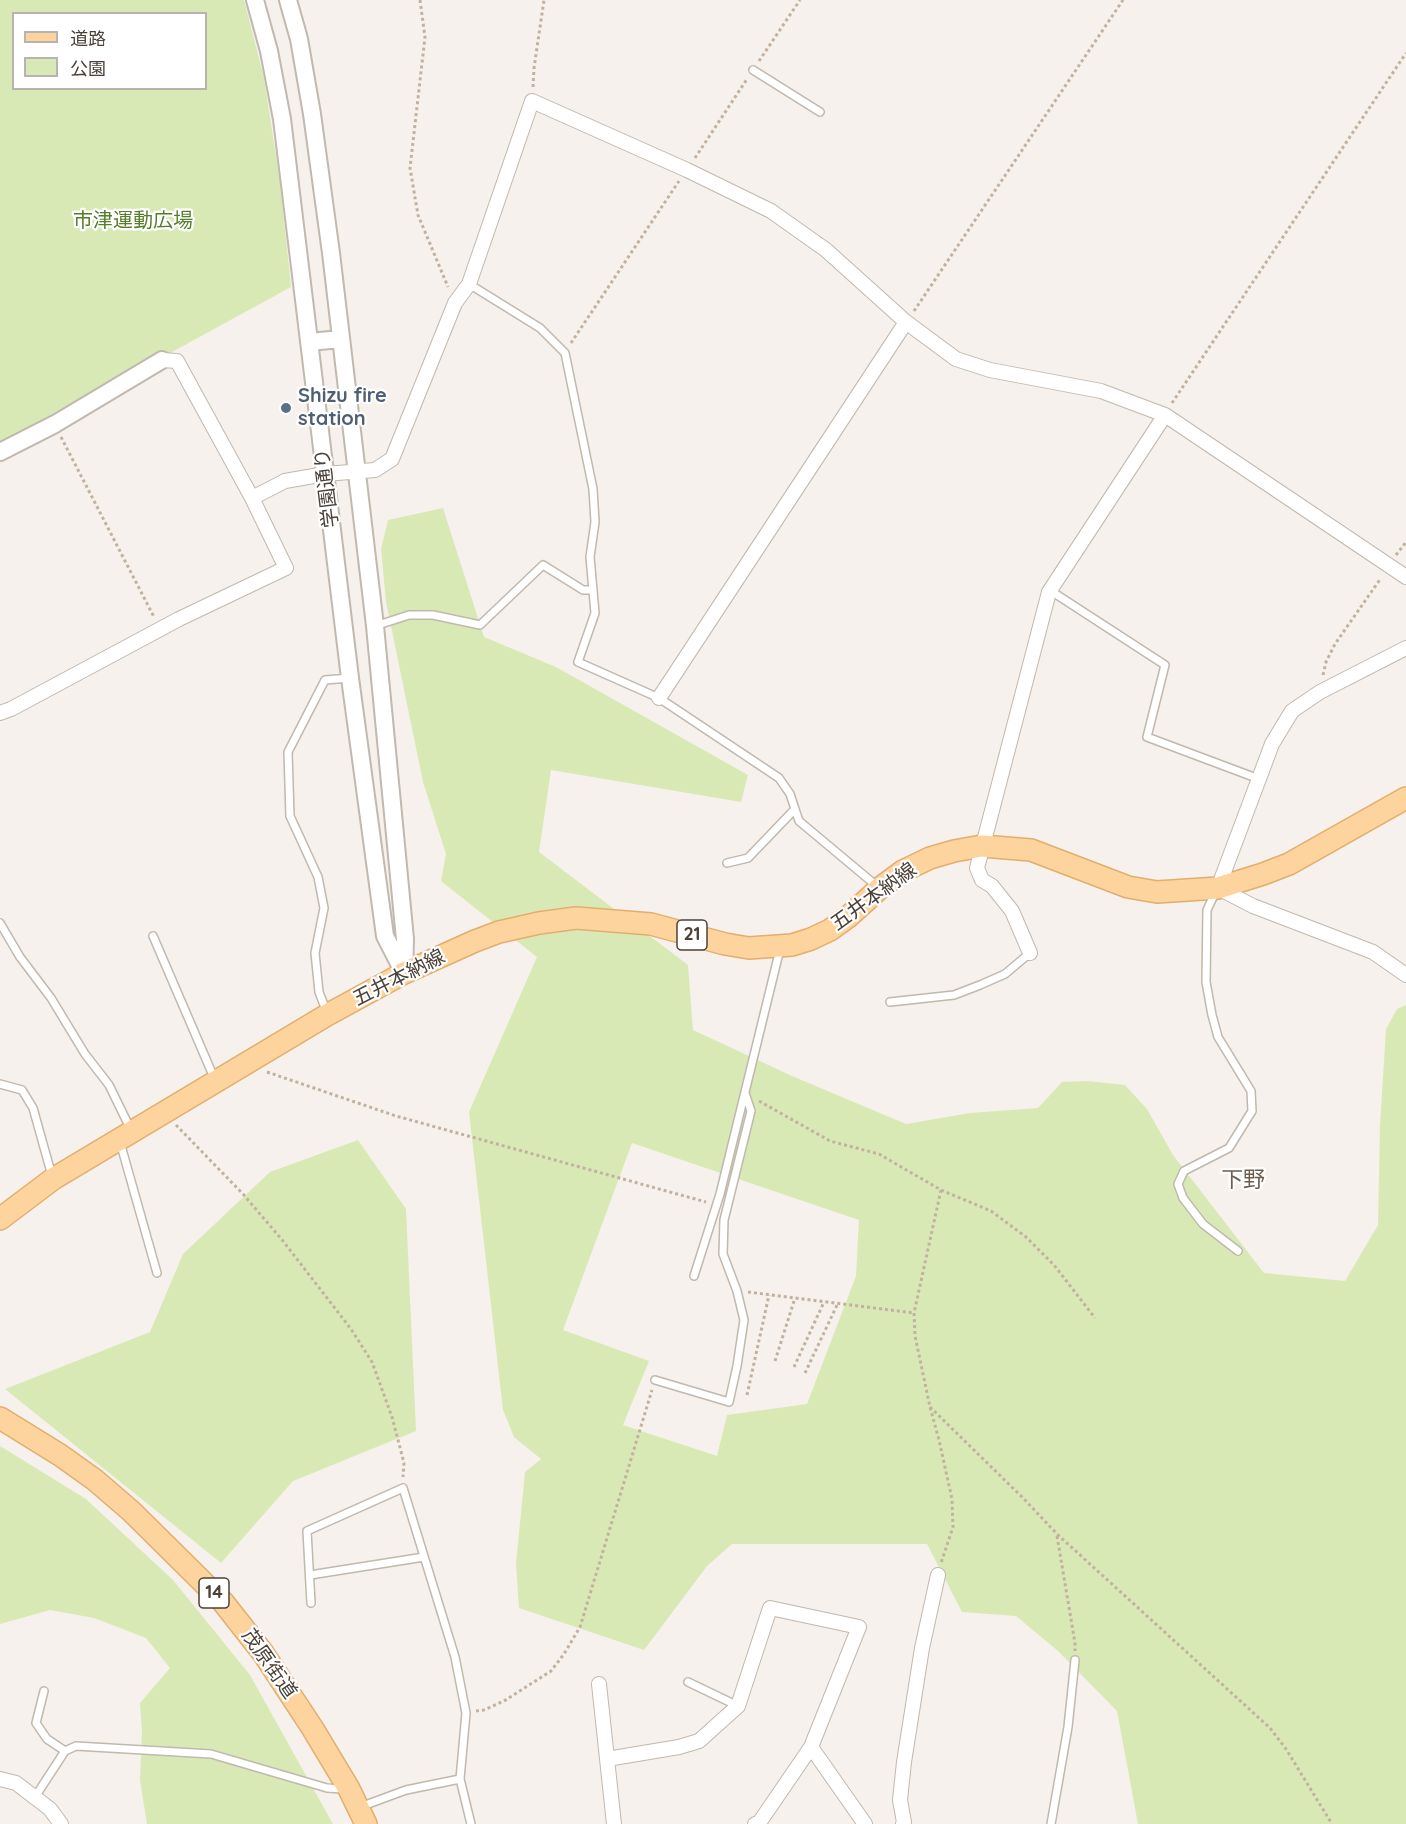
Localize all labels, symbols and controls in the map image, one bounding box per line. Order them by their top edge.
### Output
legend [12,12,207,90]
text: 道路 [70,27,106,50]
text: 公園 [70,57,106,80]
park label: 市津運動広場 [73,209,193,233]
place label: Shizu fire station [298,384,387,431]
marker: Shizu fire station [279,401,293,415]
street label: 学園通り [310,447,344,529]
street label: 五井本納線 [826,858,922,936]
road number: 21 [677,920,707,950]
street label: 五井本納線 [349,945,449,1011]
district label: 下野 [1221,1167,1265,1193]
road number: 14 [199,1578,229,1608]
street label: 茂原街道 [236,1624,302,1704]

